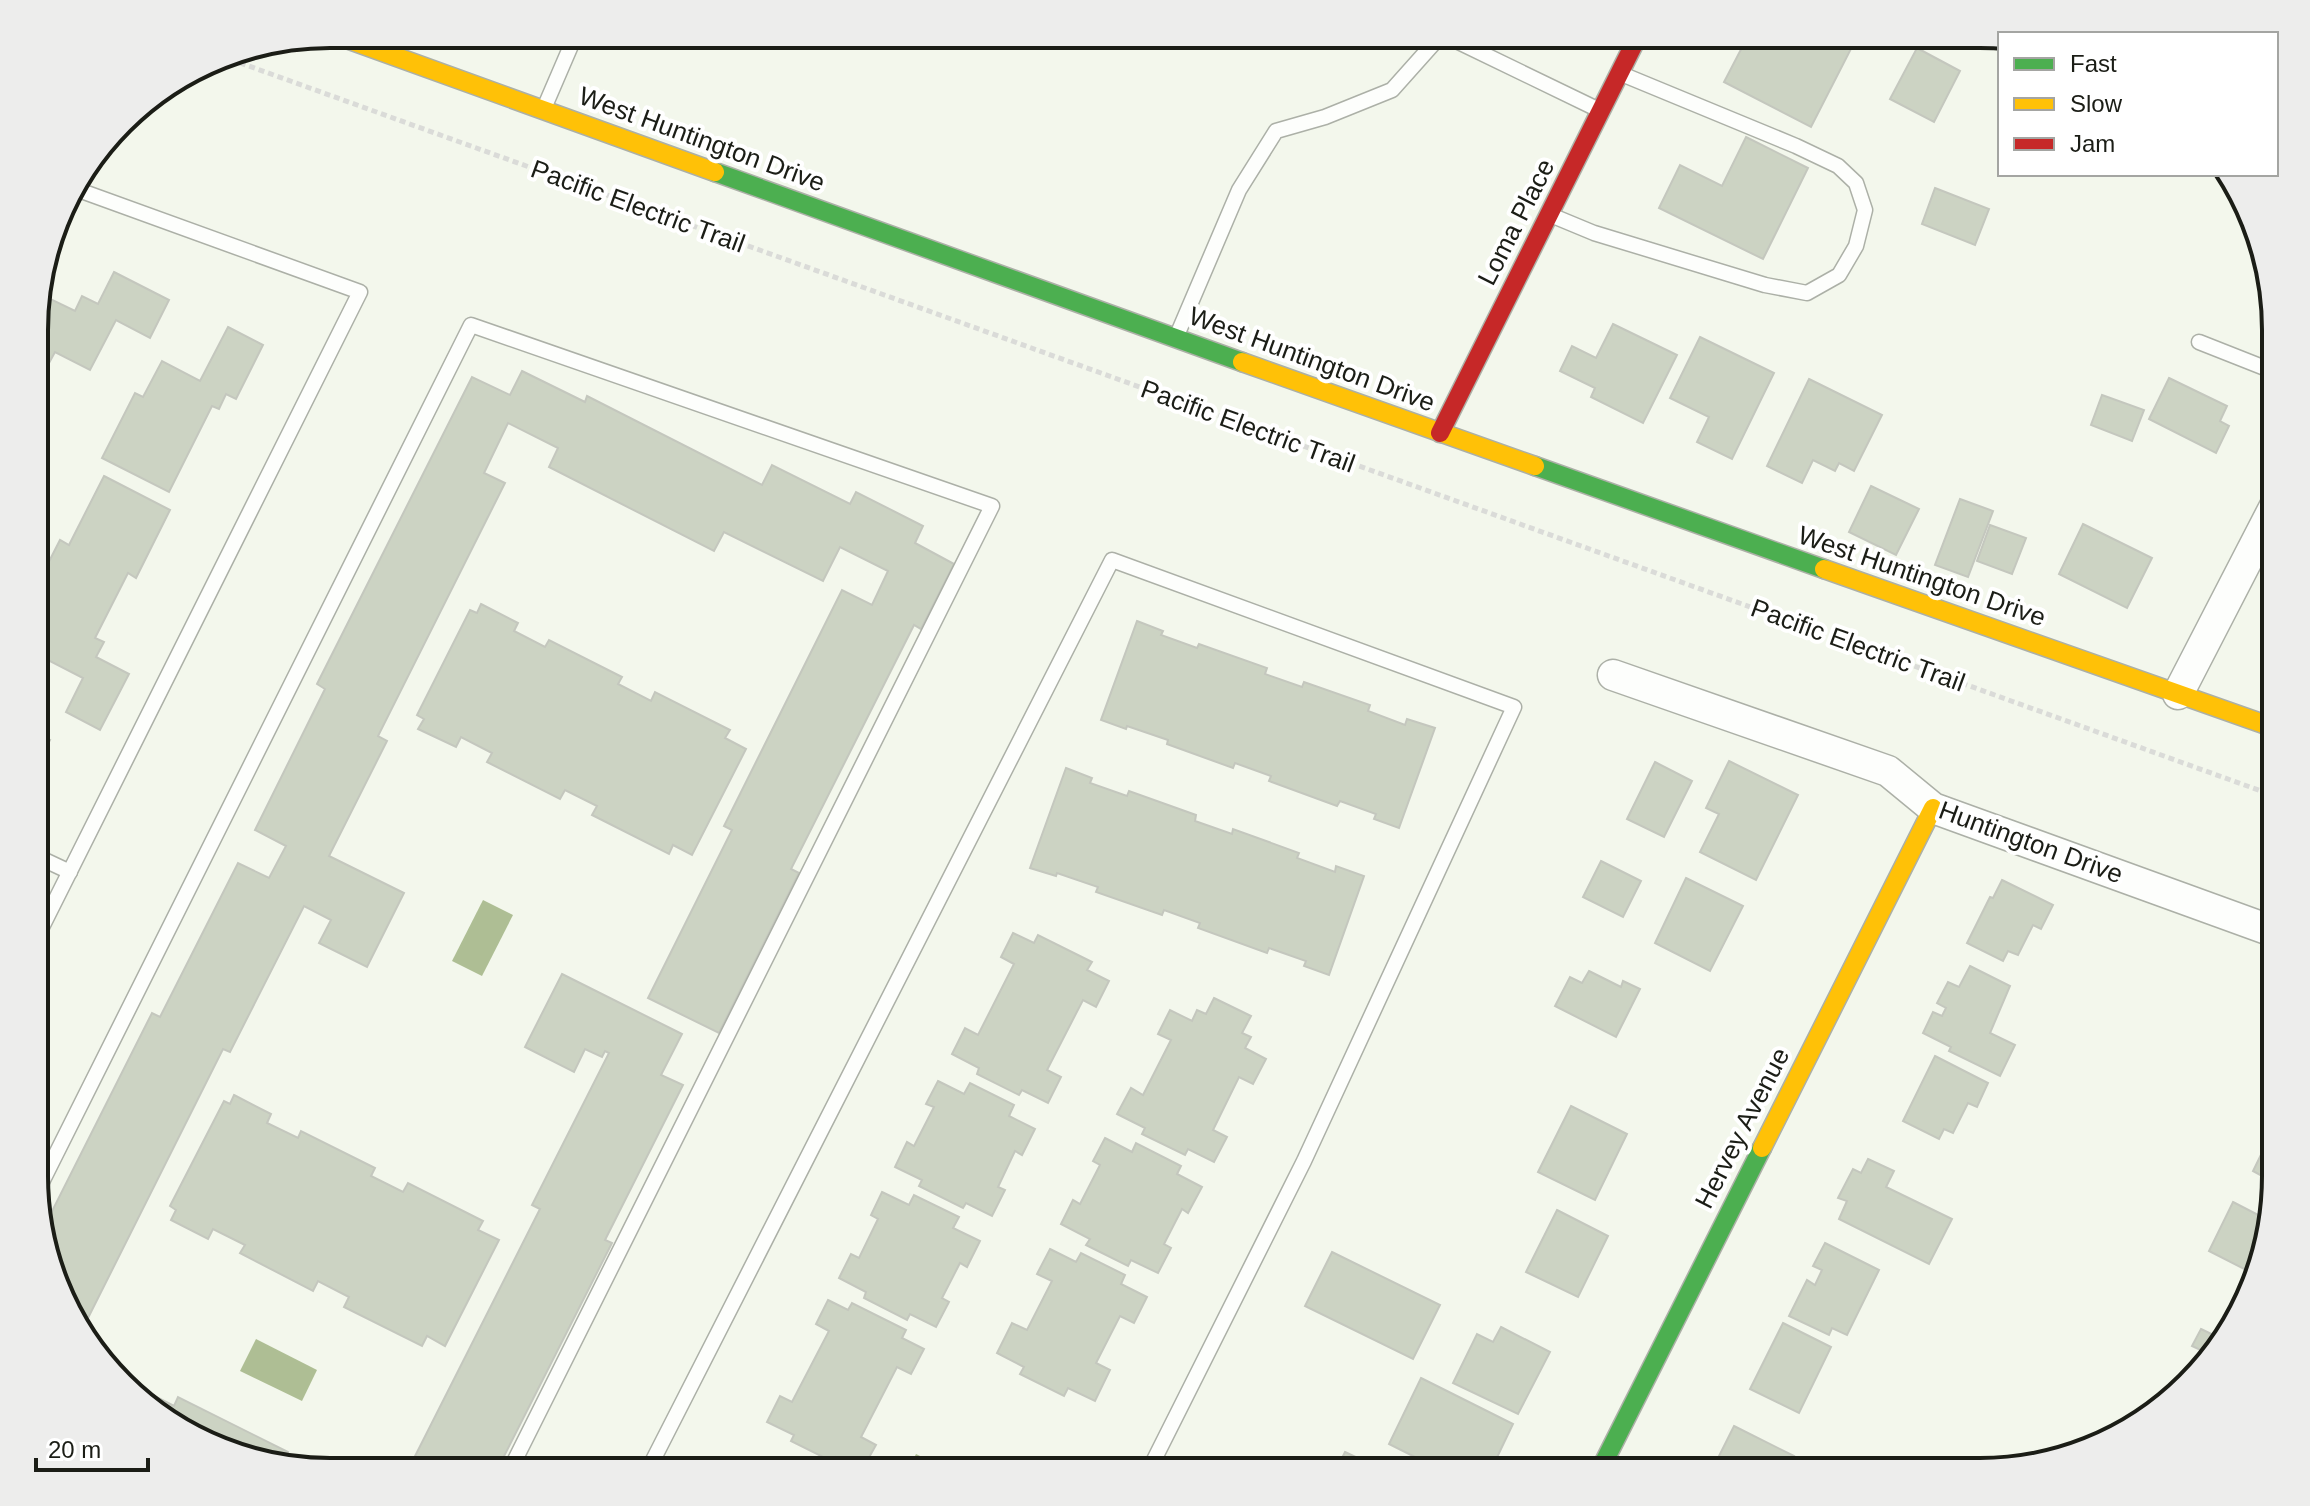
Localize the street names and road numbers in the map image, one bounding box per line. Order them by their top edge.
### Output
street label: West Huntington Drive [575,81,829,197]
street label: Pacific Electric Trail [527,153,749,259]
street label: Loma Place [1471,154,1561,290]
street label: West Huntington Drive [1185,301,1439,417]
street label: Pacific Electric Trail [1137,373,1359,479]
street label: West Huntington Drive [1794,520,2050,632]
street label: Pacific Electric Trail [1747,592,1969,698]
street label: Huntington Drive [1935,795,2127,889]
street label: Hervey Avenue [1689,1043,1795,1213]

